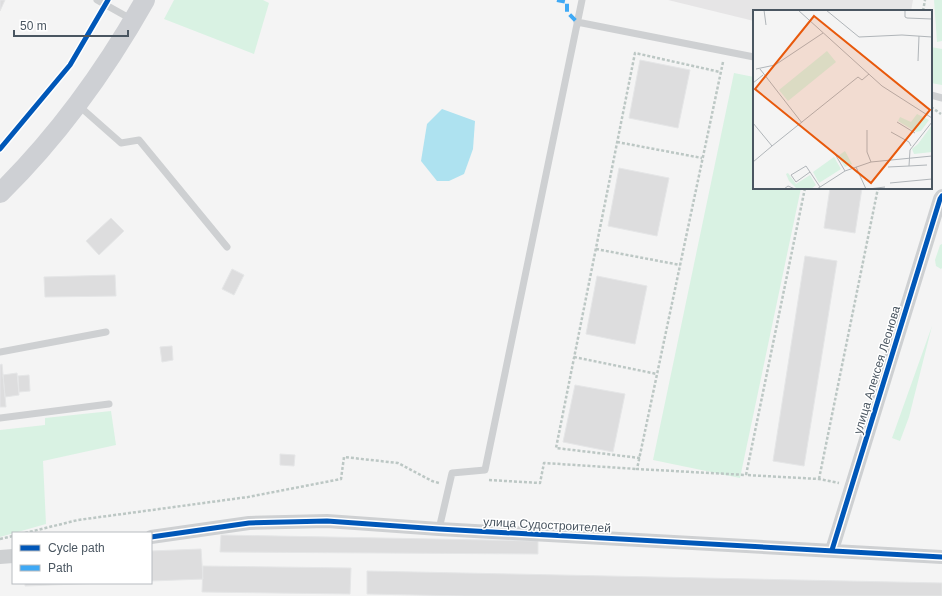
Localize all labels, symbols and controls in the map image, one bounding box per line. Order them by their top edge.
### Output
inset map [753,10,932,189]
scale bar [14,12,128,38]
text: 50 m [20,19,47,33]
street label: улица Алексея Леонова [851,304,903,436]
street label: улица Судостроителей [483,515,611,535]
legend [12,532,152,584]
text: Cycle path [48,541,105,555]
text: Path [48,561,73,575]

